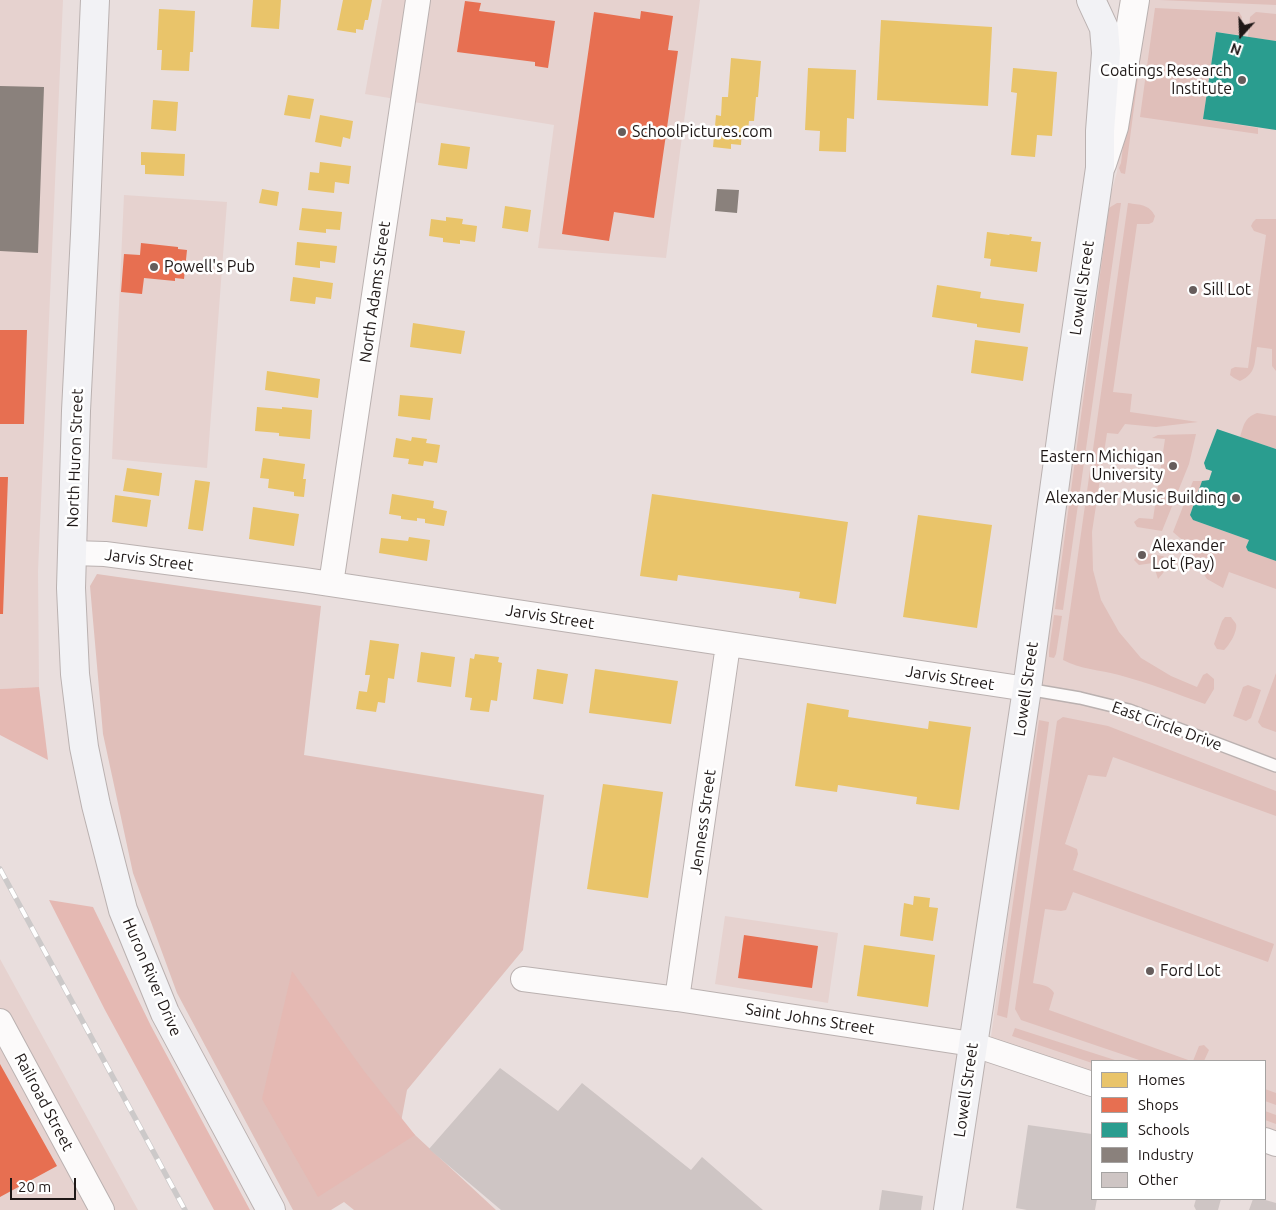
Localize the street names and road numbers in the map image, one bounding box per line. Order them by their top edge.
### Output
street label: North Adams Street [356,220,394,364]
street label: Lowell Street [1066,239,1098,337]
street label: North Huron Street [63,388,87,528]
street label: Jarvis Street [103,545,195,575]
street label: Jarvis Street [504,601,596,633]
street label: Lowell Street [1010,640,1042,738]
street label: Jarvis Street [904,662,996,694]
street label: East Circle Drive [1109,697,1225,755]
street label: Jenness Street [686,768,720,876]
street label: Huron River Drive [118,915,186,1039]
street label: Saint Johns Street [744,999,876,1039]
street label: Lowell Street [950,1041,982,1139]
street label: Railroad Street [10,1050,78,1154]

